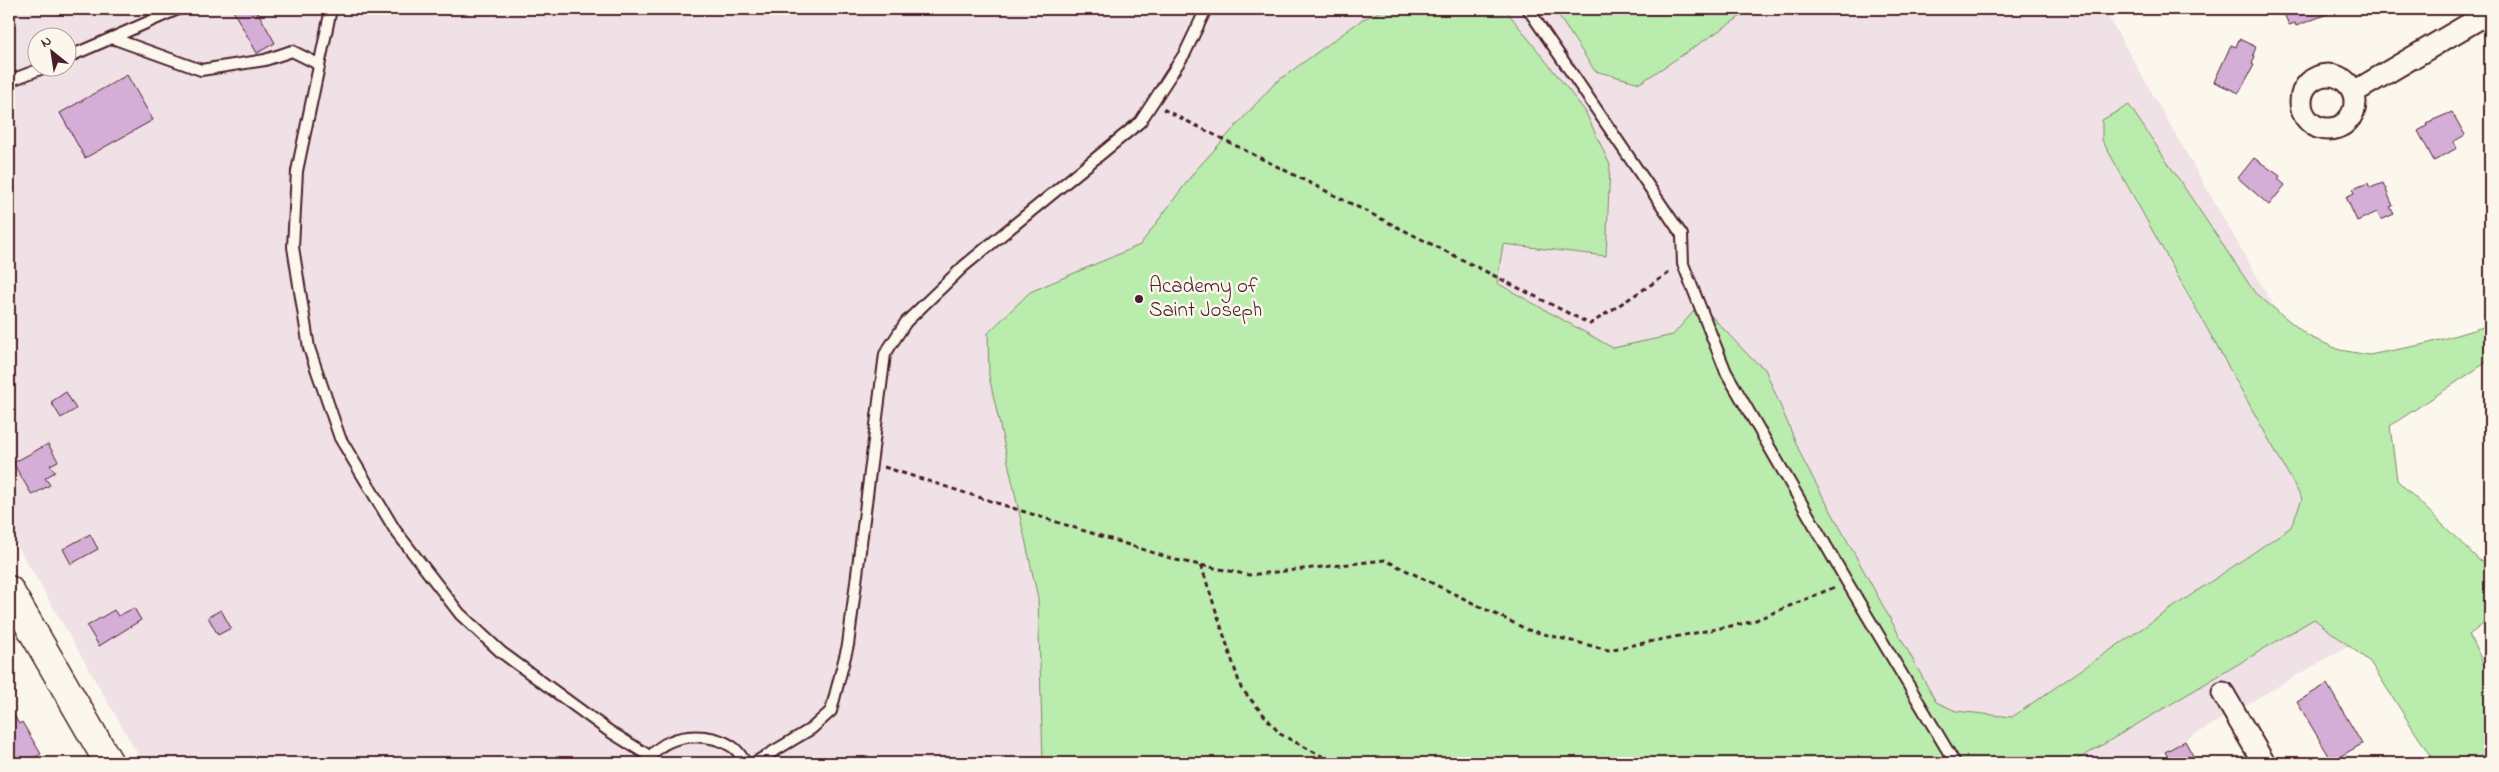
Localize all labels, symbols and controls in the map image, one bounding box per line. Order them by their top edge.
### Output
north arrow [28,28,78,78]
text: N [37,31,56,53]
place label: Academy of Saint Joseph [1149,272,1262,326]
marker: Academy of Saint Joseph [1133,293,1145,305]

